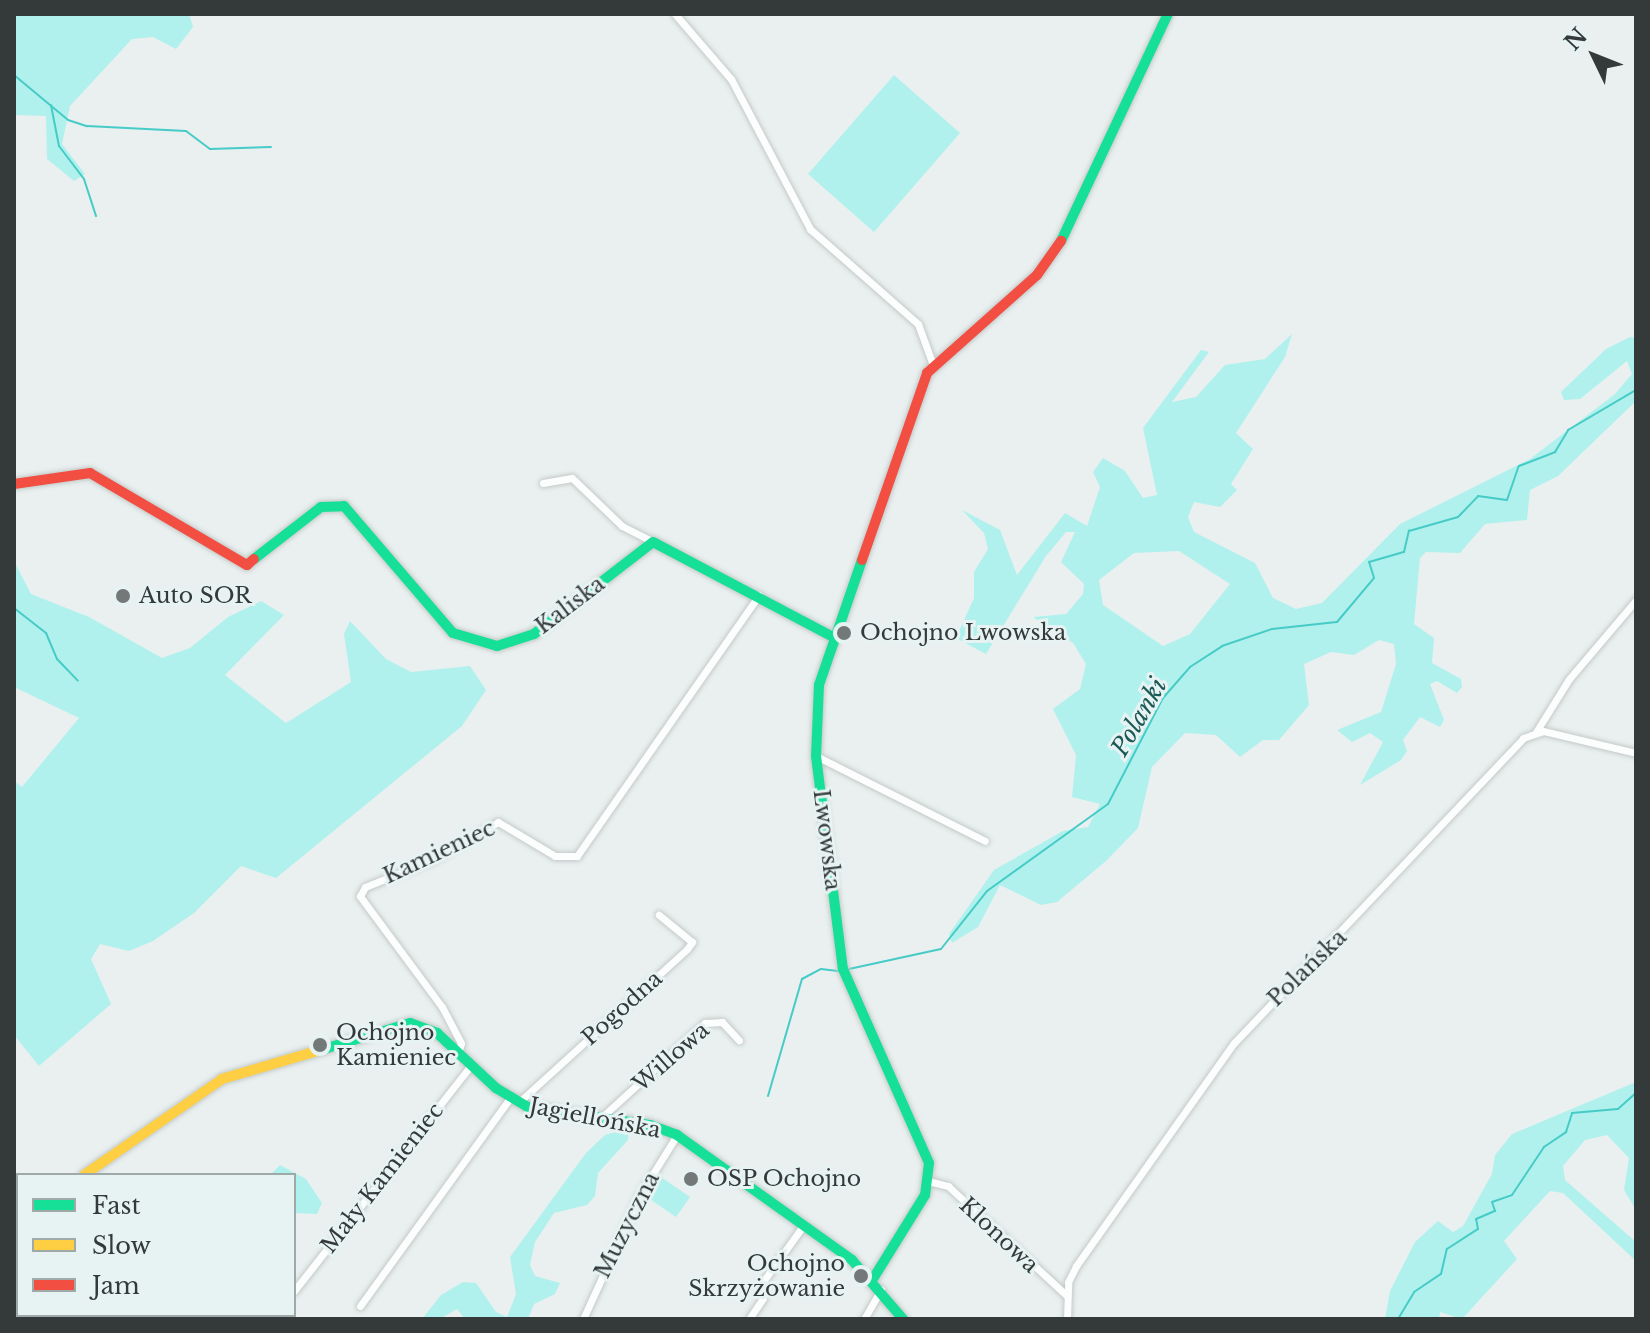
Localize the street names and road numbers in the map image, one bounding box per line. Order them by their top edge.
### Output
street label: Kaliska [530,570,610,640]
street label: Lwowska [808,788,846,892]
street label: Kamieniec [379,815,499,889]
street label: Polańska [1262,924,1352,1012]
street label: Pogodna [577,965,667,1051]
street label: Willowa [628,1017,714,1097]
street label: Jagiellońska [527,1092,663,1144]
street label: Mały Kamieniec [315,1097,449,1259]
street label: Muzyczna [589,1168,665,1282]
street label: Klonowa [954,1192,1044,1278]

